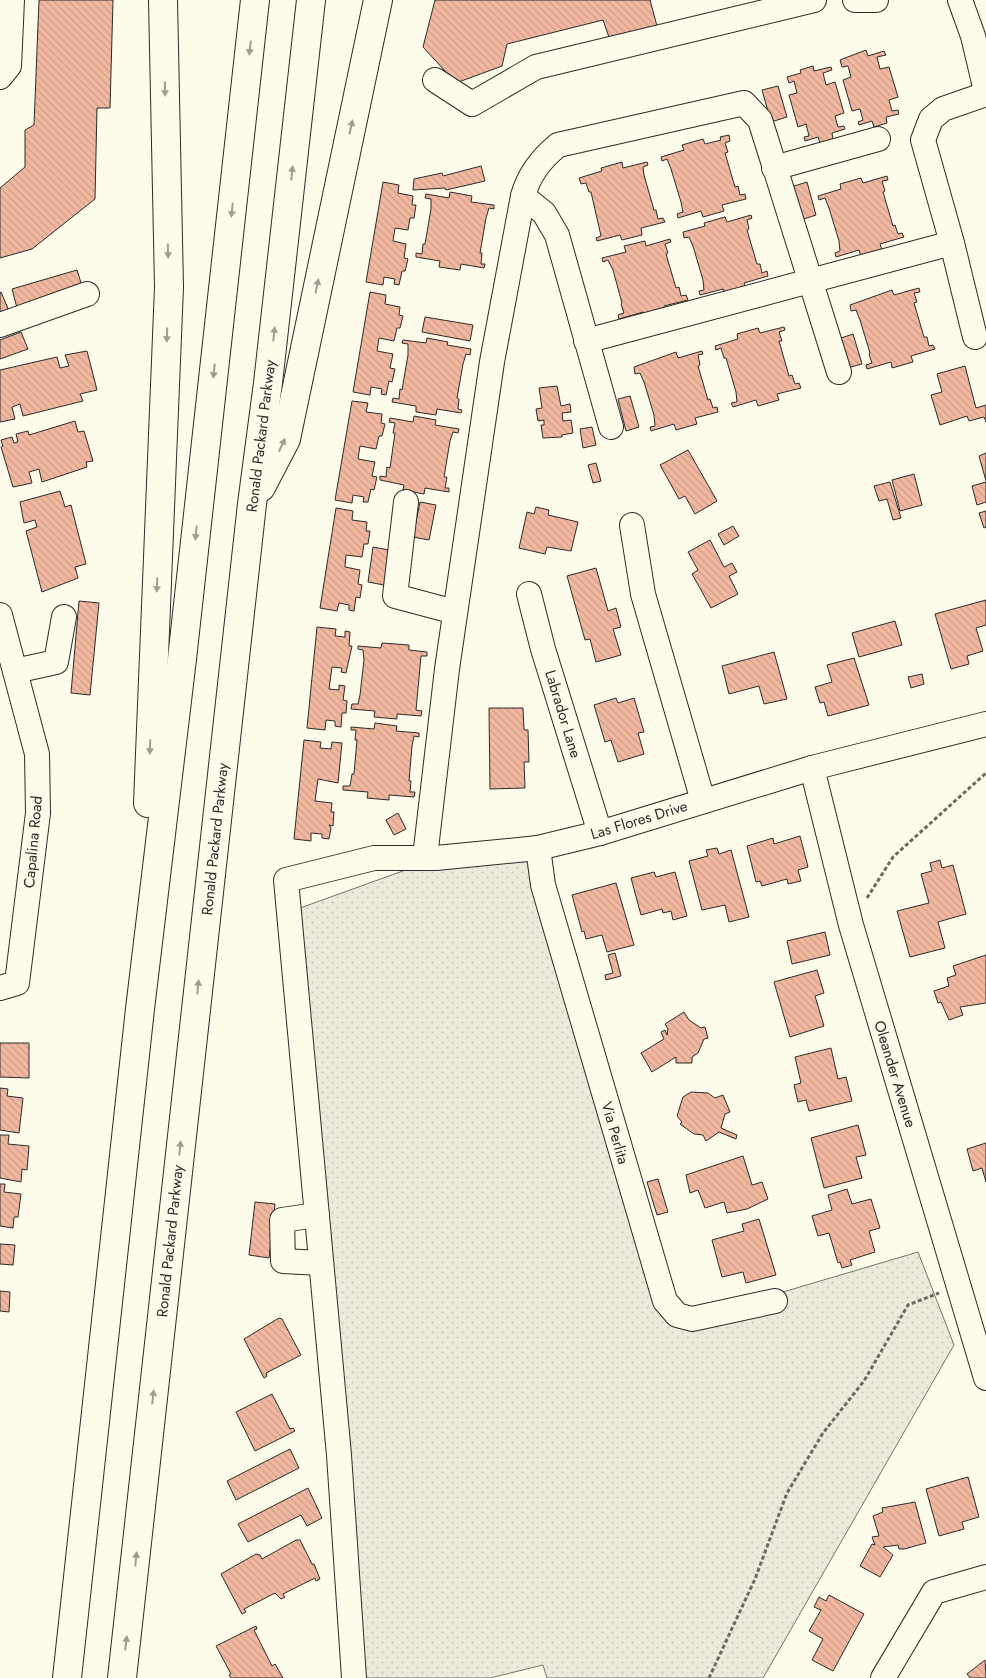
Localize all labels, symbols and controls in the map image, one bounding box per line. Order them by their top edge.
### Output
one-way arrow [246,41,254,57]
one-way arrow [161,81,169,97]
one-way arrow [347,120,355,135]
one-way arrow [288,164,296,180]
one-way arrow [228,202,236,218]
one-way arrow [164,244,172,260]
one-way arrow [313,279,321,294]
one-way arrow [270,326,278,342]
one-way arrow [162,328,170,344]
street label: Ronald Packard Parkway [241,358,281,513]
one-way arrow [210,364,218,380]
one-way arrow [279,438,287,452]
one-way arrow [192,525,200,541]
one-way arrow [152,577,160,593]
street label: Labrador Lane [539,667,587,761]
one-way arrow [146,740,154,756]
street label: Ronald Packard Parkway [196,761,234,916]
street label: Capalina Road [18,795,48,889]
street label: Las Flores Drive [588,795,690,845]
one-way arrow [194,979,202,995]
street label: Oleander Avenue [868,1018,922,1130]
street label: Via Perlita [596,1099,634,1167]
one-way arrow [176,1140,184,1156]
street label: Ronald Packard Parkway [151,1163,189,1318]
one-way arrow [149,1389,157,1405]
one-way arrow [132,1550,140,1566]
one-way arrow [122,1634,130,1650]

